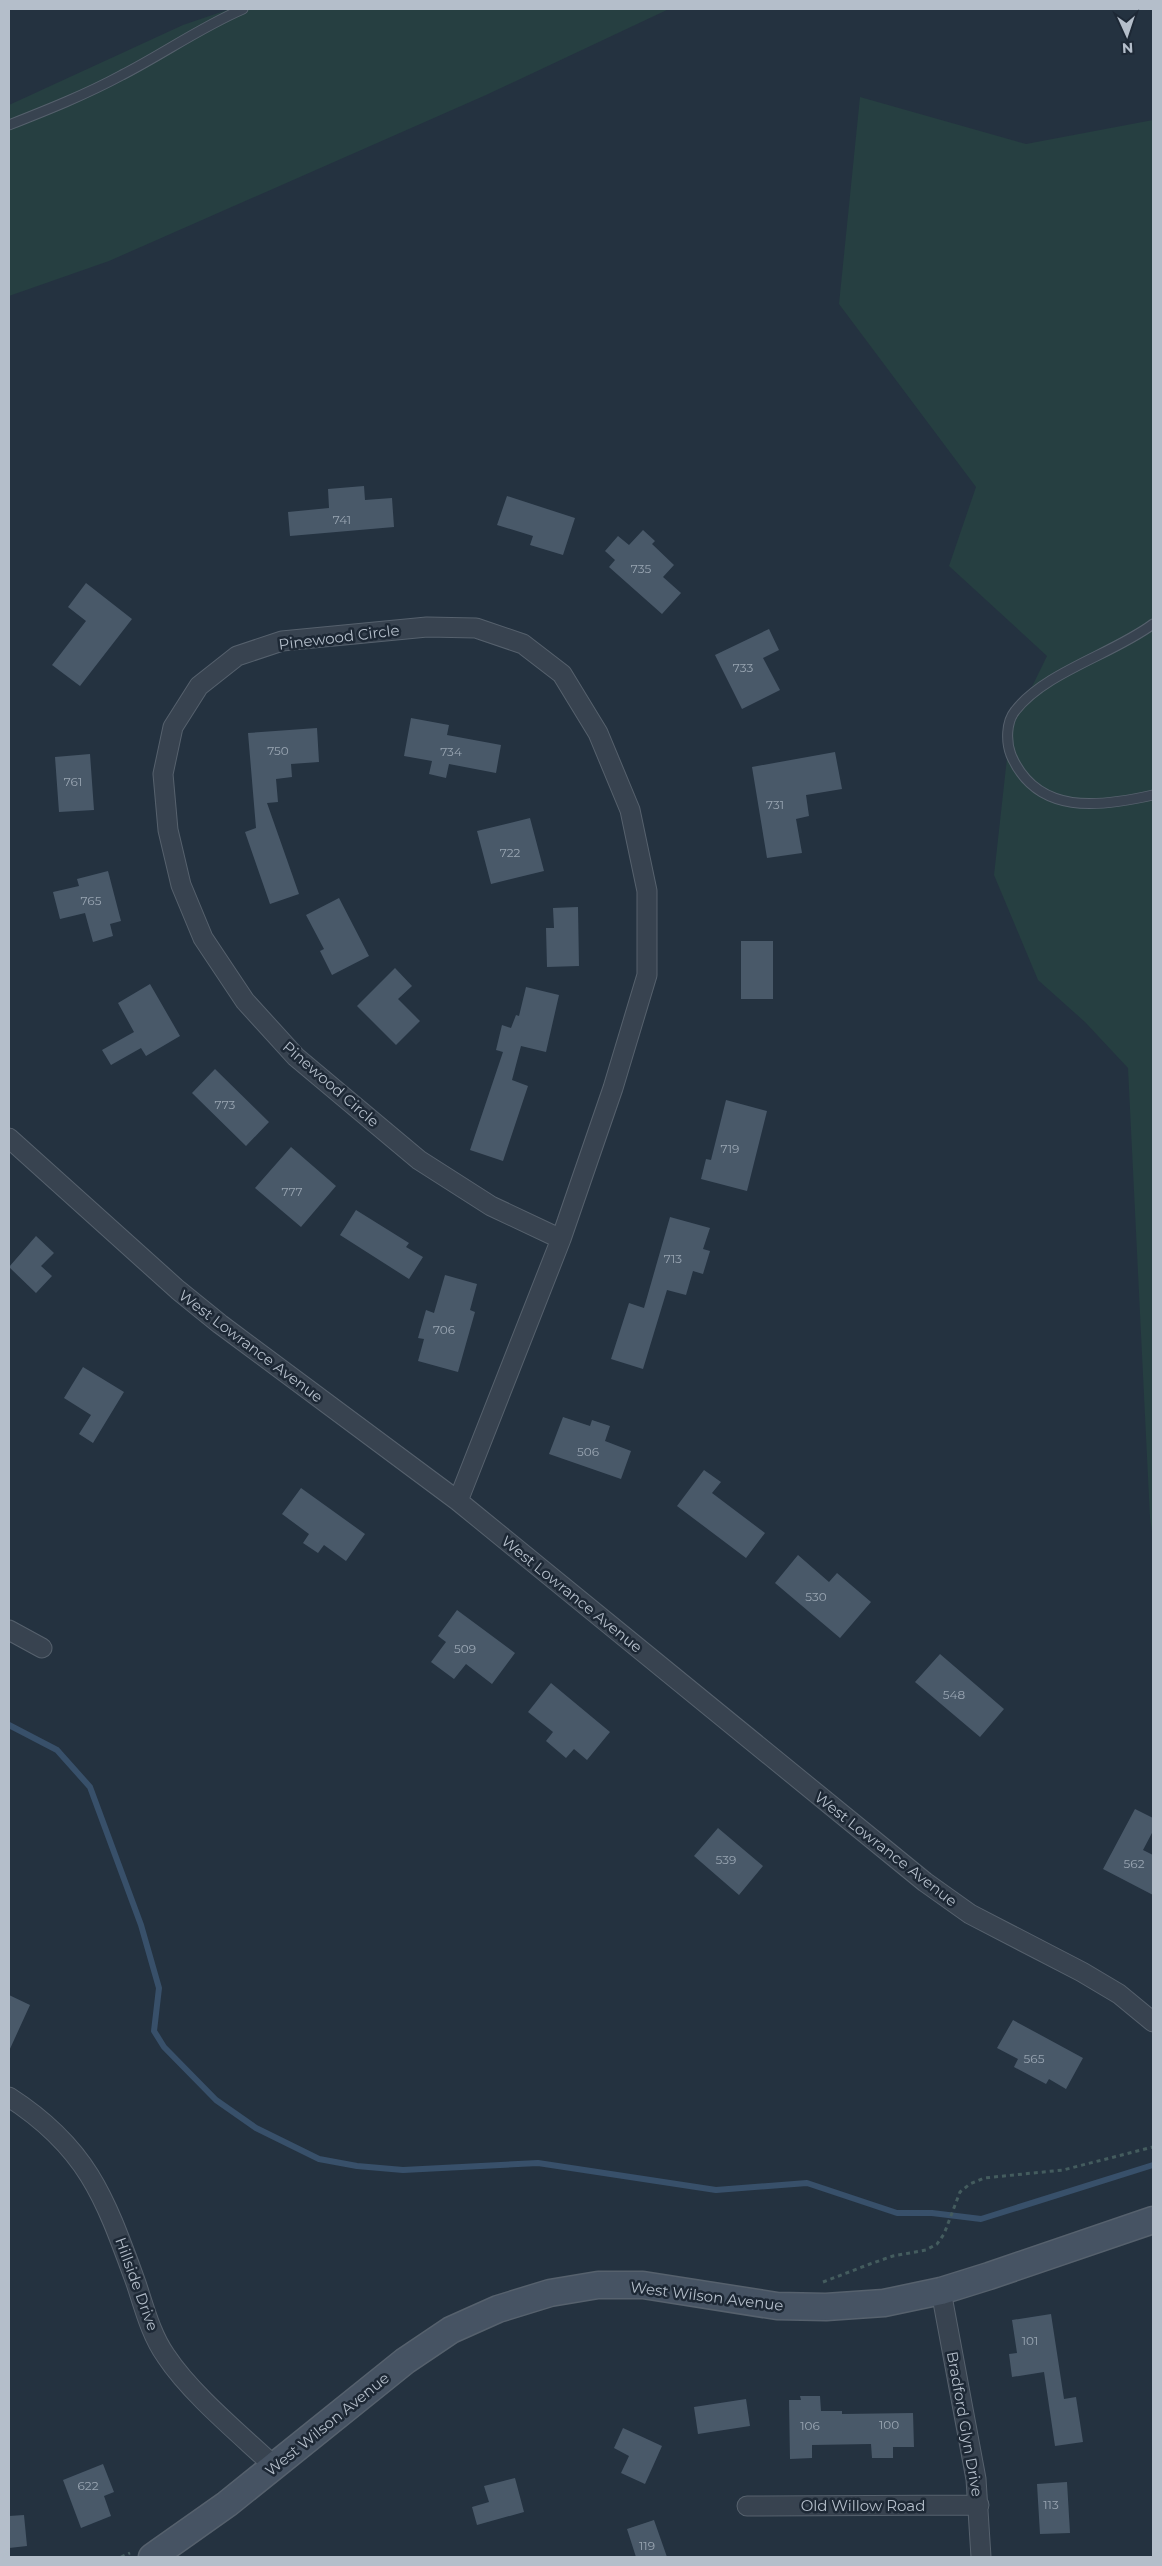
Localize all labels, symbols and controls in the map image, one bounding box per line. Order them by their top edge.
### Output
north arrow [1102,10,1152,60]
text: N [1122,39,1134,57]
house number: 741 [333,512,351,527]
house number: 735 [631,561,651,576]
street label: Pinewood Circle [277,620,401,654]
house number: 733 [733,660,753,675]
house number: 750 [267,743,289,758]
house number: 734 [440,744,462,759]
house number: 761 [64,774,82,789]
house number: 731 [766,797,784,812]
house number: 722 [500,845,521,860]
house number: 765 [81,893,102,908]
street label: Pinewood Circle [279,1037,383,1131]
house number: 773 [215,1097,236,1112]
house number: 719 [721,1141,739,1156]
house number: 777 [281,1184,303,1199]
house number: 713 [664,1251,682,1266]
street label: West Lowrance Avenue [175,1286,327,1406]
house number: 706 [433,1322,455,1337]
house number: 506 [577,1444,599,1459]
street label: West Lowrance Avenue [498,1531,646,1657]
house number: 530 [805,1589,827,1604]
house number: 509 [454,1641,476,1656]
house number: 548 [943,1687,966,1702]
street label: West Lowrance Avenue [811,1787,961,1911]
house number: 539 [716,1852,736,1867]
house number: 562 [1124,1856,1145,1871]
house number: 565 [1024,2051,1045,2066]
street label: Hillside Drive [111,2235,163,2333]
street label: West Wilson Avenue [629,2277,785,2315]
house number: 101 [1022,2333,1038,2348]
street label: Bradford Glyn Drive [943,2350,987,2498]
street label: West Wilson Avenue [261,2368,393,2480]
house number: 100 [879,2417,899,2432]
house number: 106 [800,2418,820,2433]
house number: 622 [78,2478,99,2493]
street label: Old Willow Road [801,2496,925,2515]
house number: 113 [1043,2497,1059,2512]
house number: 119 [639,2538,655,2553]

